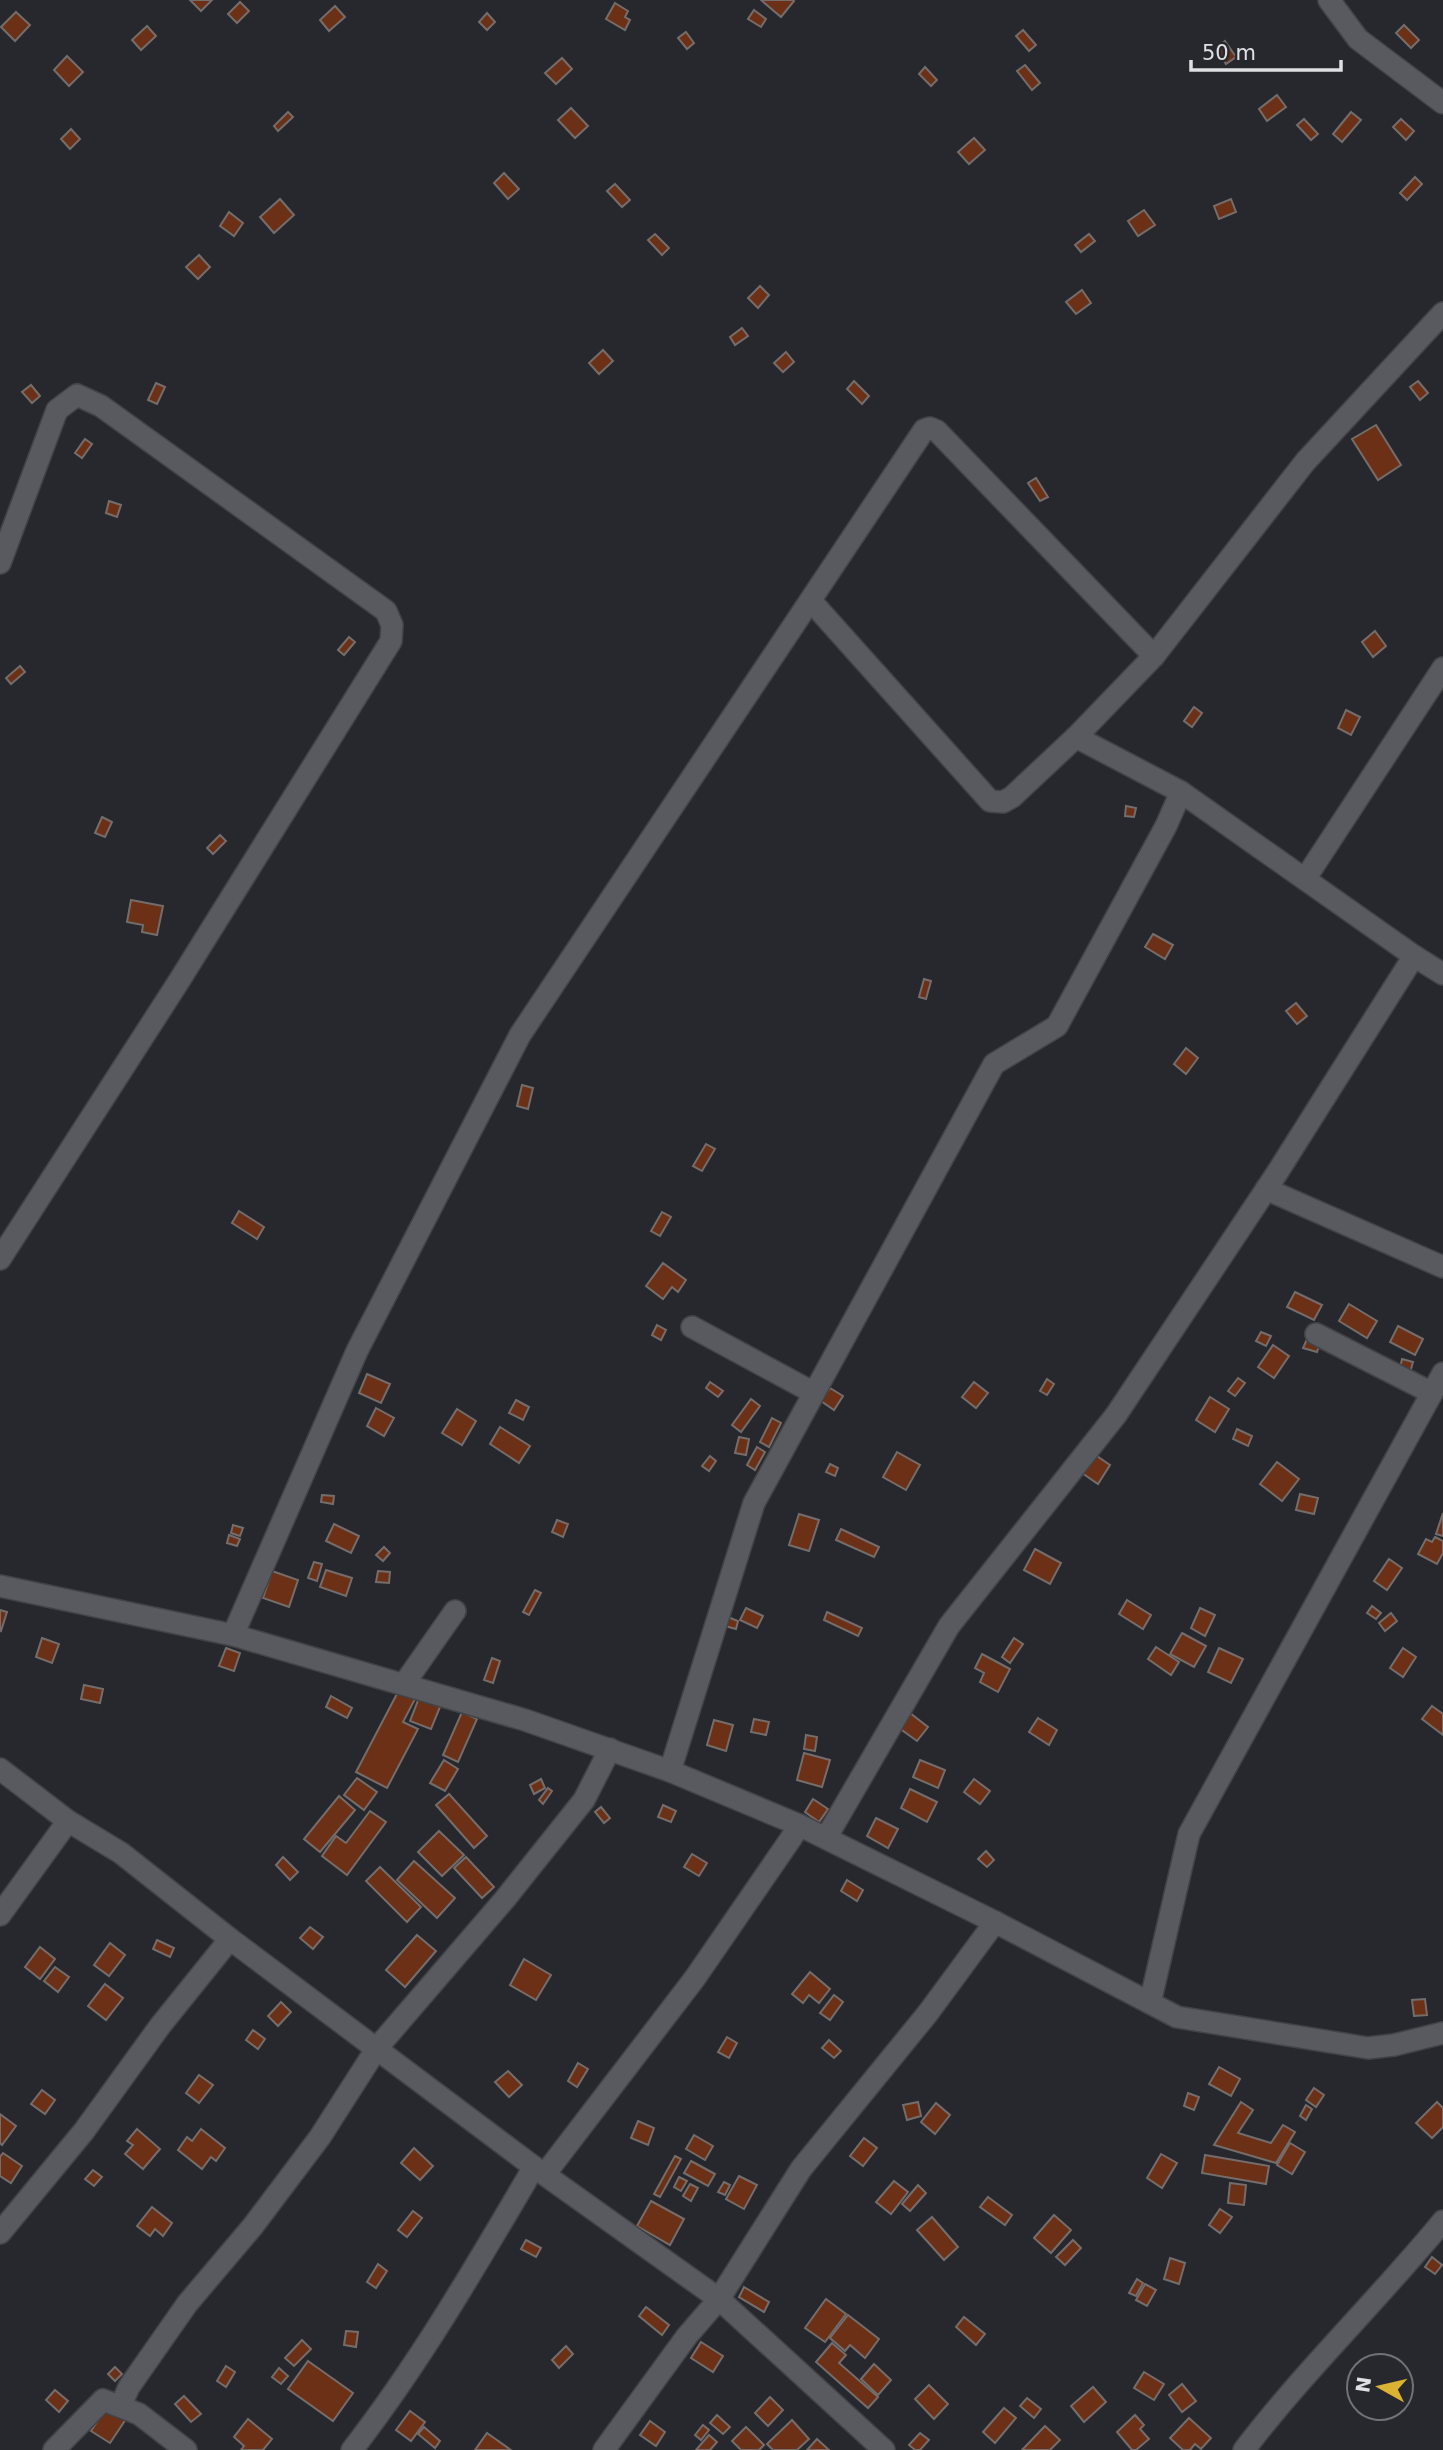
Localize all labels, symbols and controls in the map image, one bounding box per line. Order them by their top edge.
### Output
scale bar [1191,28,1342,72]
text: 50 m [1202,41,1256,65]
north arrow [1345,2352,1415,2422]
text: N [1351,2375,1375,2394]

